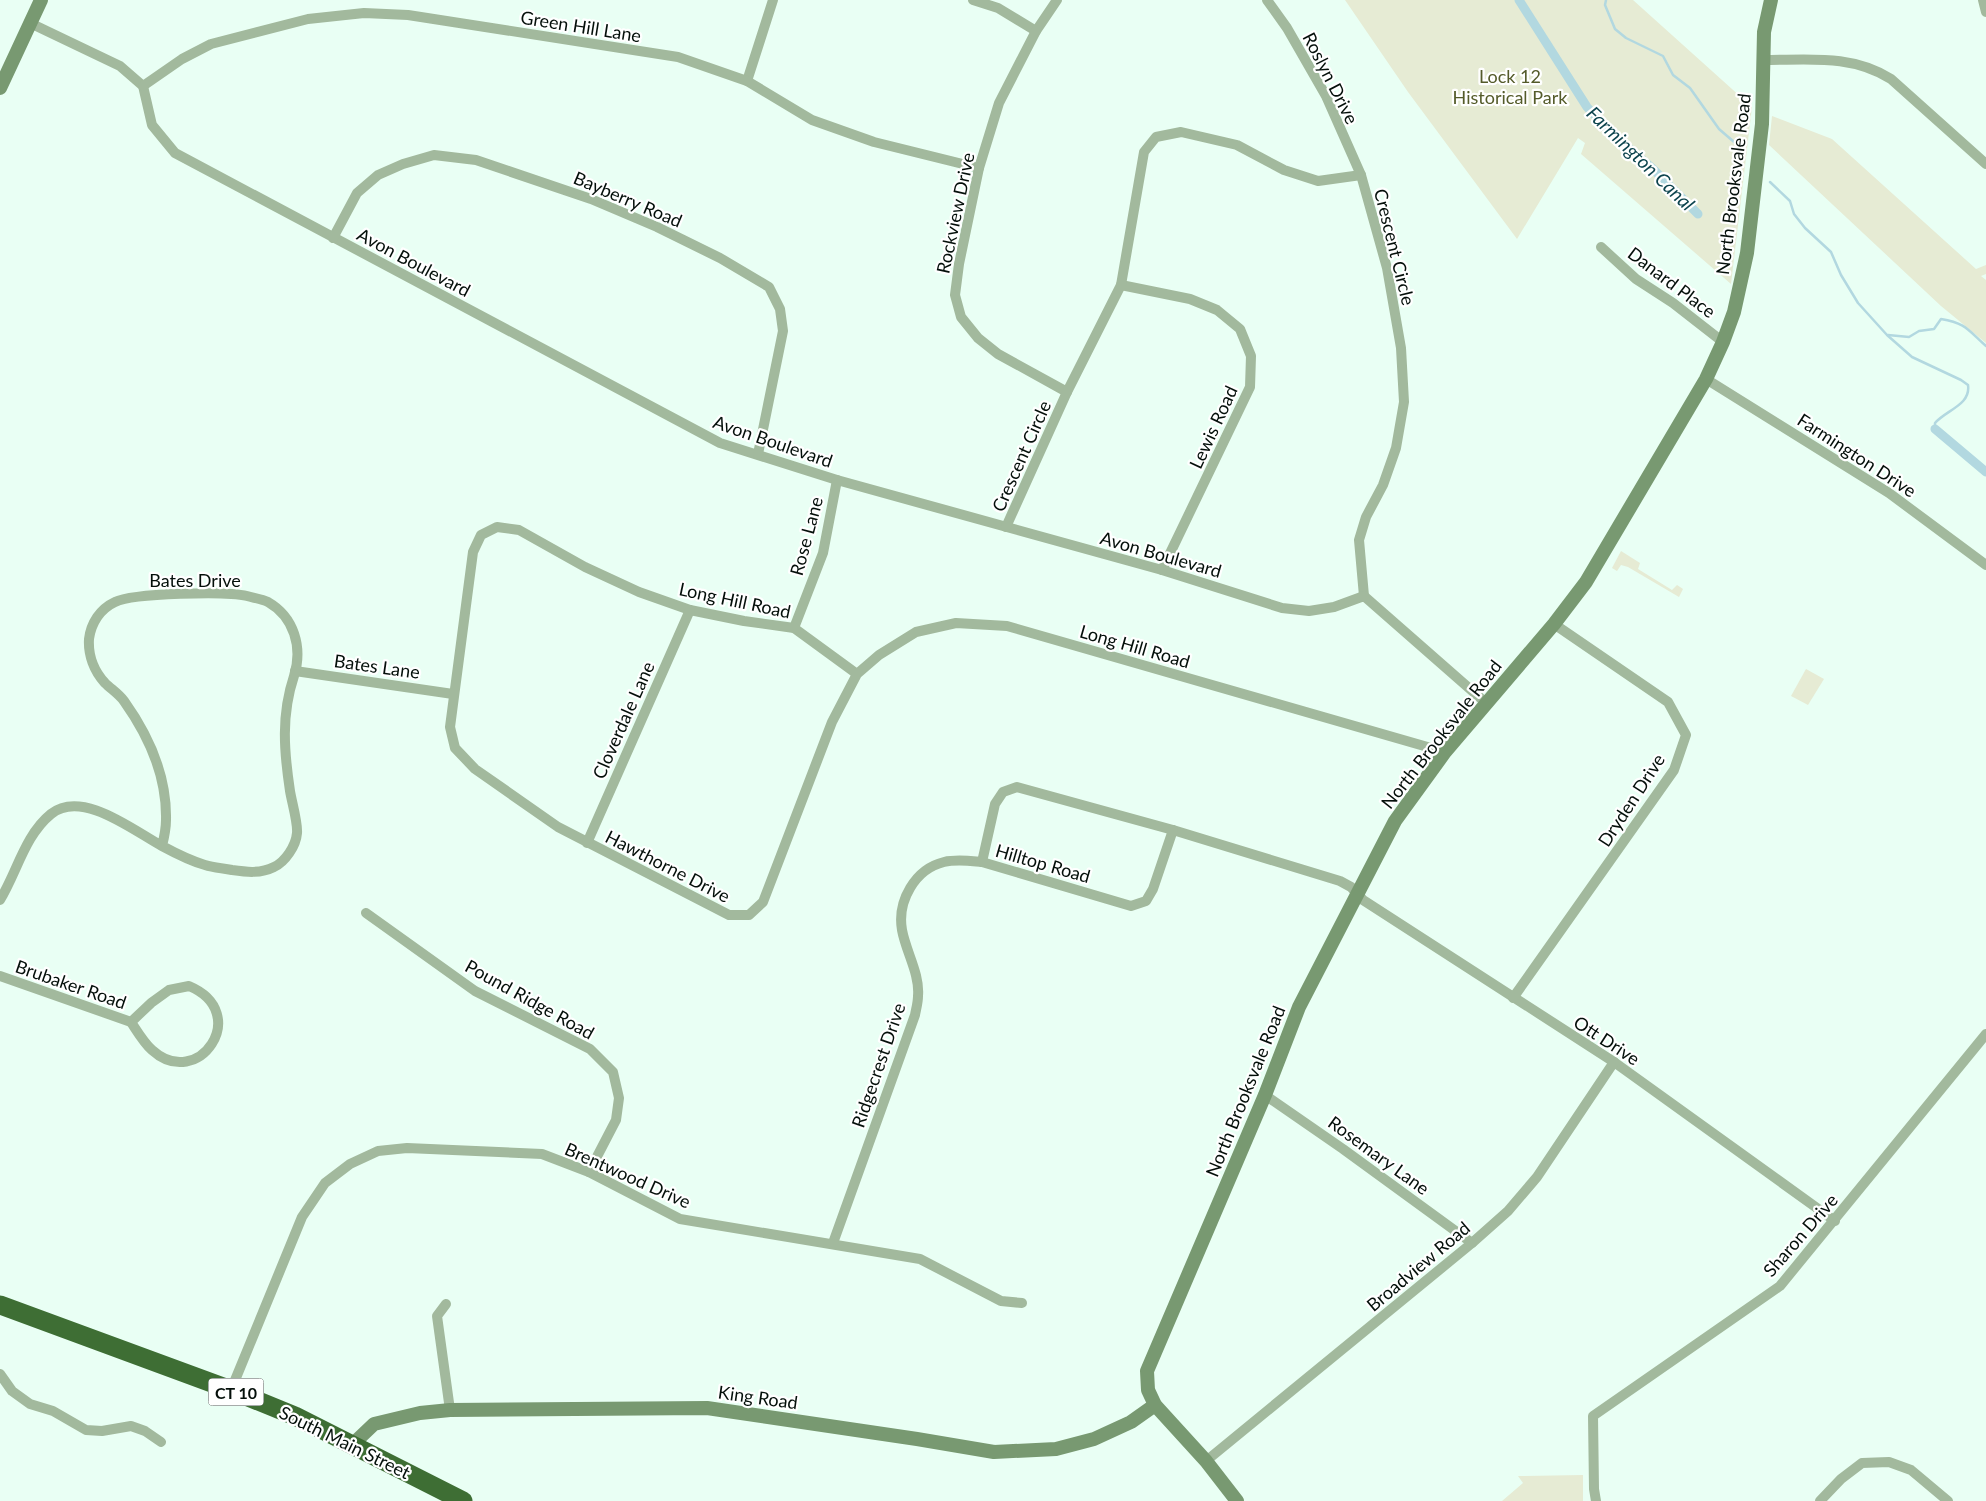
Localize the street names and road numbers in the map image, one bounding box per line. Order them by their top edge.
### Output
street label: Green Hill Lane [519,6,643,46]
street label: Roslyn Drive [1299,29,1363,127]
street label: North Brooksvale Road [1711,92,1755,276]
street label: Rockview Drive [931,151,979,275]
street label: Bayberry Road [571,166,685,232]
street label: Crescent Circle [1370,186,1420,308]
street label: Avon Boulevard [354,223,474,301]
street label: Danard Place [1624,242,1720,322]
street label: Lewis Road [1184,382,1242,472]
street label: Crescent Circle [987,397,1055,515]
street label: Farmington Drive [1794,408,1920,502]
street label: Avon Boulevard [710,410,836,472]
street label: Rose Lane [785,494,827,578]
street label: Avon Boulevard [1098,526,1224,582]
street label: Bates Drive [149,569,241,591]
street label: Long Hill Road [677,577,793,623]
street label: Long Hill Road [1077,620,1193,672]
street label: Bates Lane [333,649,421,683]
street label: North Brooksvale Road [1376,655,1506,813]
street label: Cloverdale Lane [587,658,659,782]
street label: Dryden Drive [1593,749,1669,851]
street label: Hawthorne Drive [602,825,734,907]
street label: Hilltop Road [993,839,1093,887]
street label: Pound Ridge Road [462,954,598,1044]
street label: Brubaker Road [13,955,129,1013]
street label: Ridgecrest Drive [846,1000,910,1130]
street label: North Brooksvale Road [1201,1002,1289,1180]
street label: Ott Drive [1570,1011,1644,1069]
street label: Rosemary Lane [1324,1111,1434,1199]
street label: Brentwood Drive [562,1137,694,1213]
street label: Sharon Drive [1758,1189,1842,1281]
street label: Broadview Road [1362,1216,1474,1316]
road number: CT 10 [208,1378,264,1405]
street label: King Road [717,1381,799,1413]
street label: South Main Street [276,1401,414,1483]

